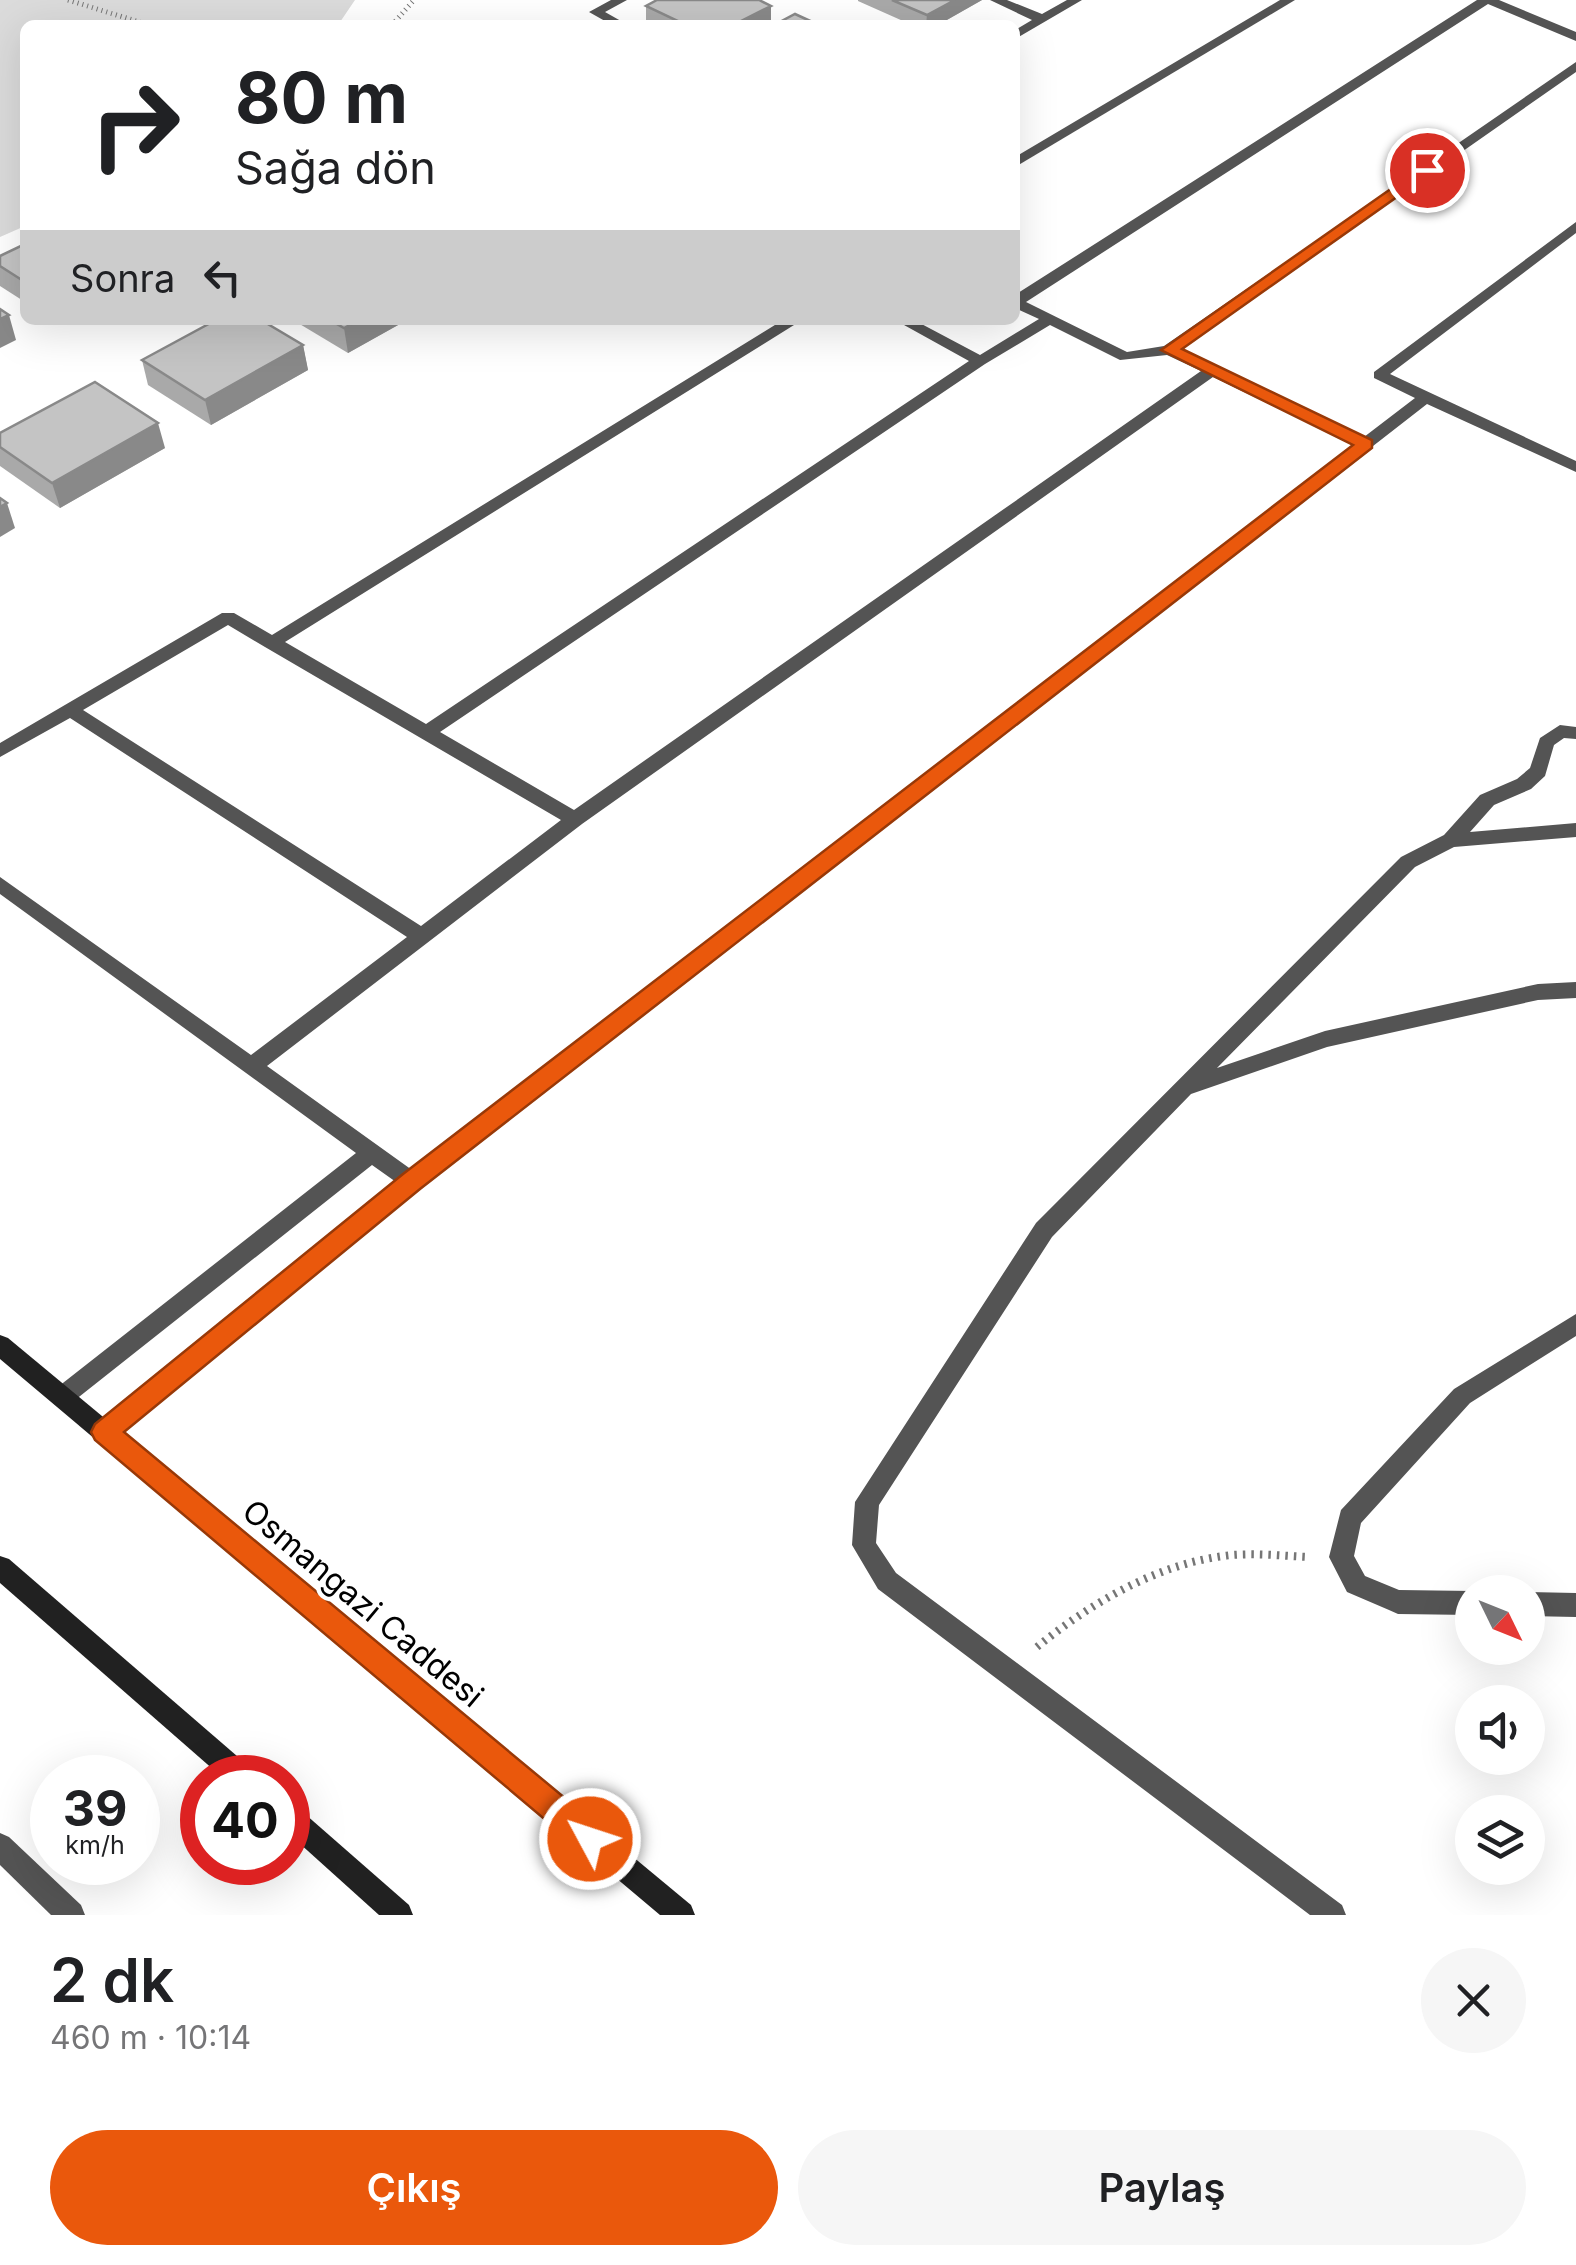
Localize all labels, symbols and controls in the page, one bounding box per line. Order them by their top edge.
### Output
text: 80 m [235,55,408,140]
icon: right [70,60,200,190]
pin [1385,128,1470,213]
text: Sağa dön [235,140,436,195]
icon: arrive [1400,143,1455,198]
icon: left [195,250,250,305]
text: Sonra [70,255,175,301]
street label: Osmangazi Caddesi [235,1491,491,1715]
north arrow [1455,1575,1545,1665]
map controls [1455,1575,1545,1885]
button: sound [1455,1685,1545,1775]
speed limit sign: 40 [180,1755,310,1885]
text: 39 [63,1778,127,1838]
position arrow [538,1787,642,1891]
button: layers [1455,1795,1545,1885]
text: km/h [65,1830,125,1860]
text: 2 dk [50,1944,174,2016]
button: close [1421,1948,1526,2053]
text: 460 m · 10:14 [50,2018,251,2057]
button: Çıkış [50,2130,778,2245]
button: Paylaş [798,2130,1526,2245]

